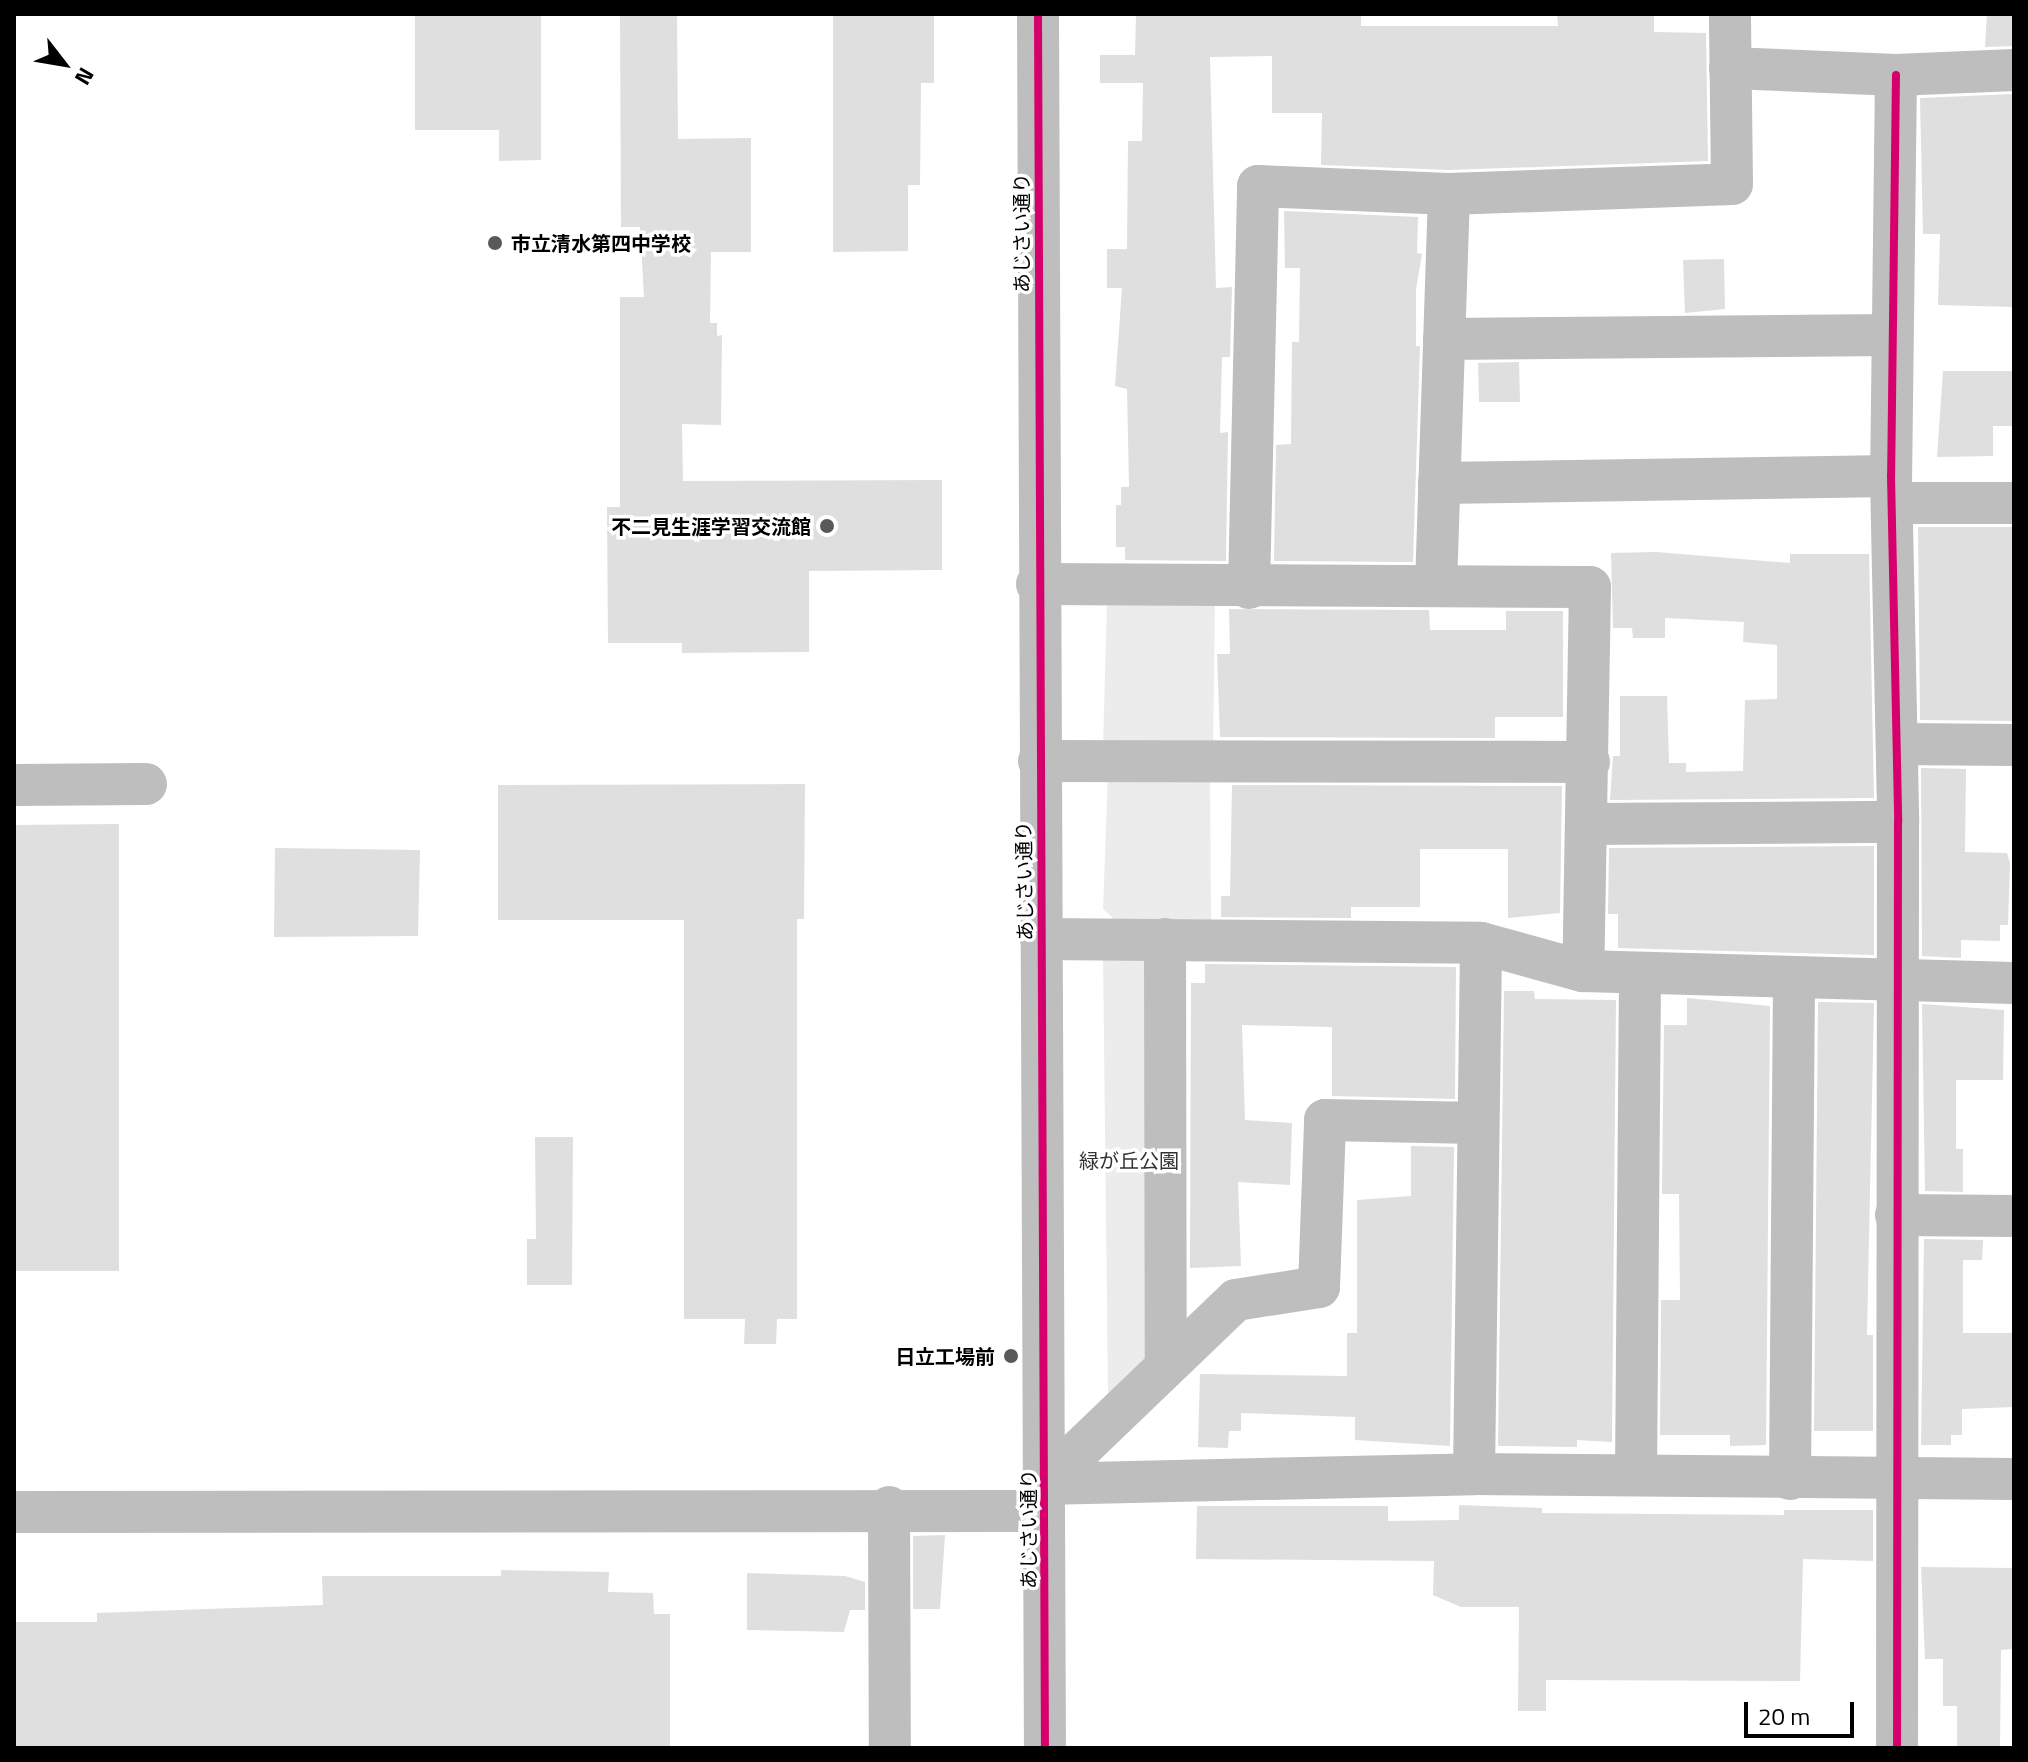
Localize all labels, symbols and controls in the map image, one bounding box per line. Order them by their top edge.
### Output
north arrow [24,24,104,104]
text: N [66,61,103,92]
street label: あじさい通り [1009,173,1033,293]
place label: 市立清水第四中学校 [511,231,691,255]
marker: 市立清水第四中学校 [486,234,504,252]
place label: 不二見生涯学習交流館 [611,514,811,538]
marker: 不二見生涯学習交流館 [818,517,836,535]
street label: あじさい通り [1011,821,1037,941]
park label: 緑が丘公園 [1079,1148,1179,1172]
place label: 日立工場前 [895,1344,995,1368]
marker: 日立工場前 [1002,1347,1020,1365]
street label: あじさい通り [1016,1469,1040,1589]
scale bar [1748,1686,1858,1736]
text: 20 m [1758,1698,1810,1734]

